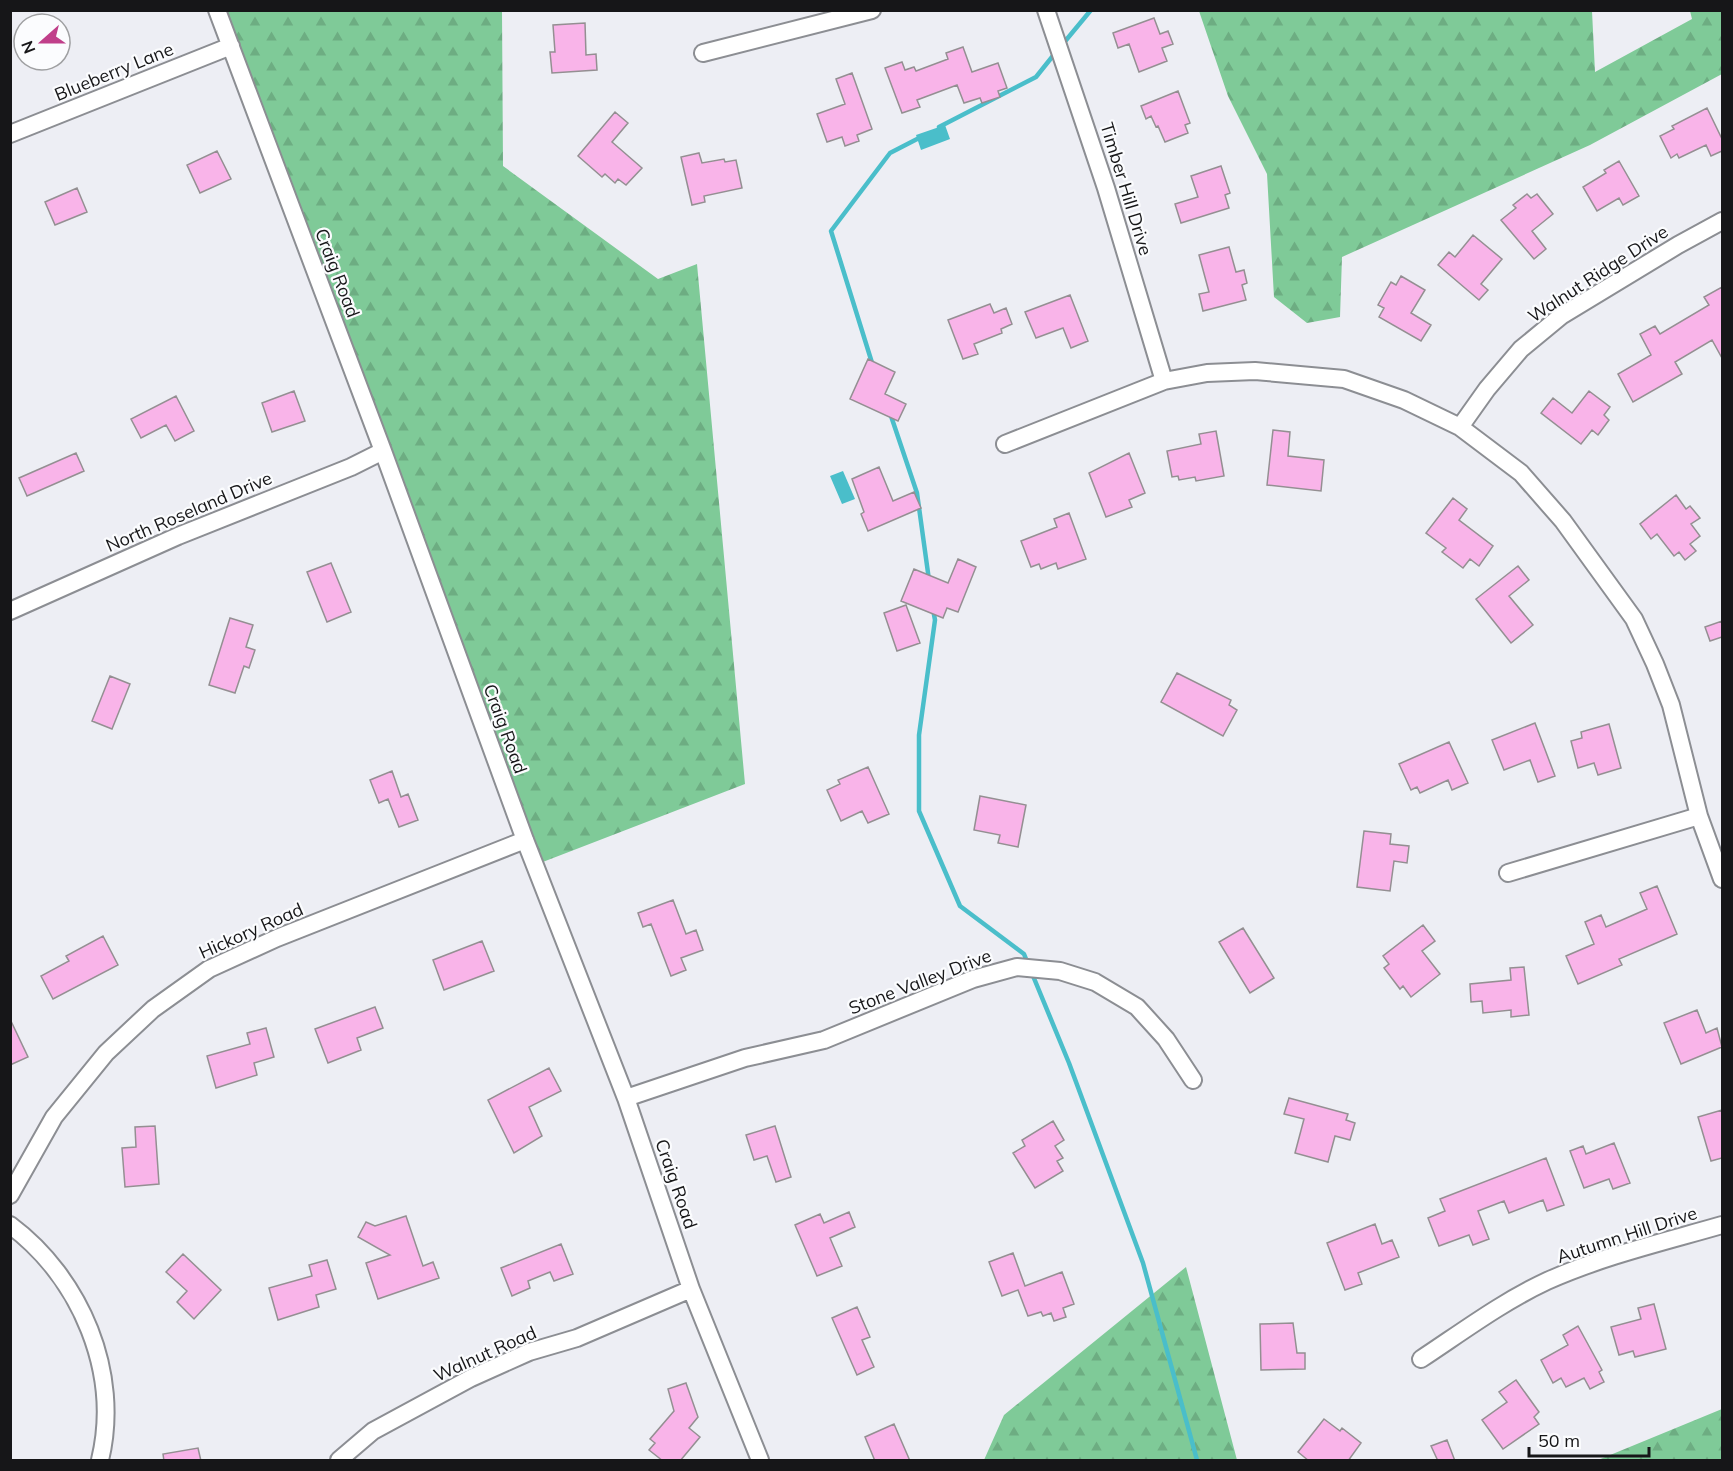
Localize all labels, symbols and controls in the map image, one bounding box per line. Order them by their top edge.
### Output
north arrow [12,12,72,72]
street label: Blueberry Lane [51,37,177,106]
text: N [16,38,39,57]
street label: Timber Hill Drive [1095,120,1158,258]
street label: Walnut Ridge Drive [1523,220,1672,327]
street label: Craig Road [310,225,365,321]
street label: North Roseland Drive [102,466,275,557]
street label: Craig Road [479,681,532,777]
street label: Hickory Road [195,897,307,964]
street label: Stone Valley Drive [845,944,994,1019]
street label: Craig Road [650,1136,703,1232]
street label: Autumn Hill Drive [1554,1201,1700,1268]
street label: Walnut Road [430,1321,540,1386]
scale bar [1529,1420,1649,1458]
text: 50 m [1538,1429,1580,1452]

